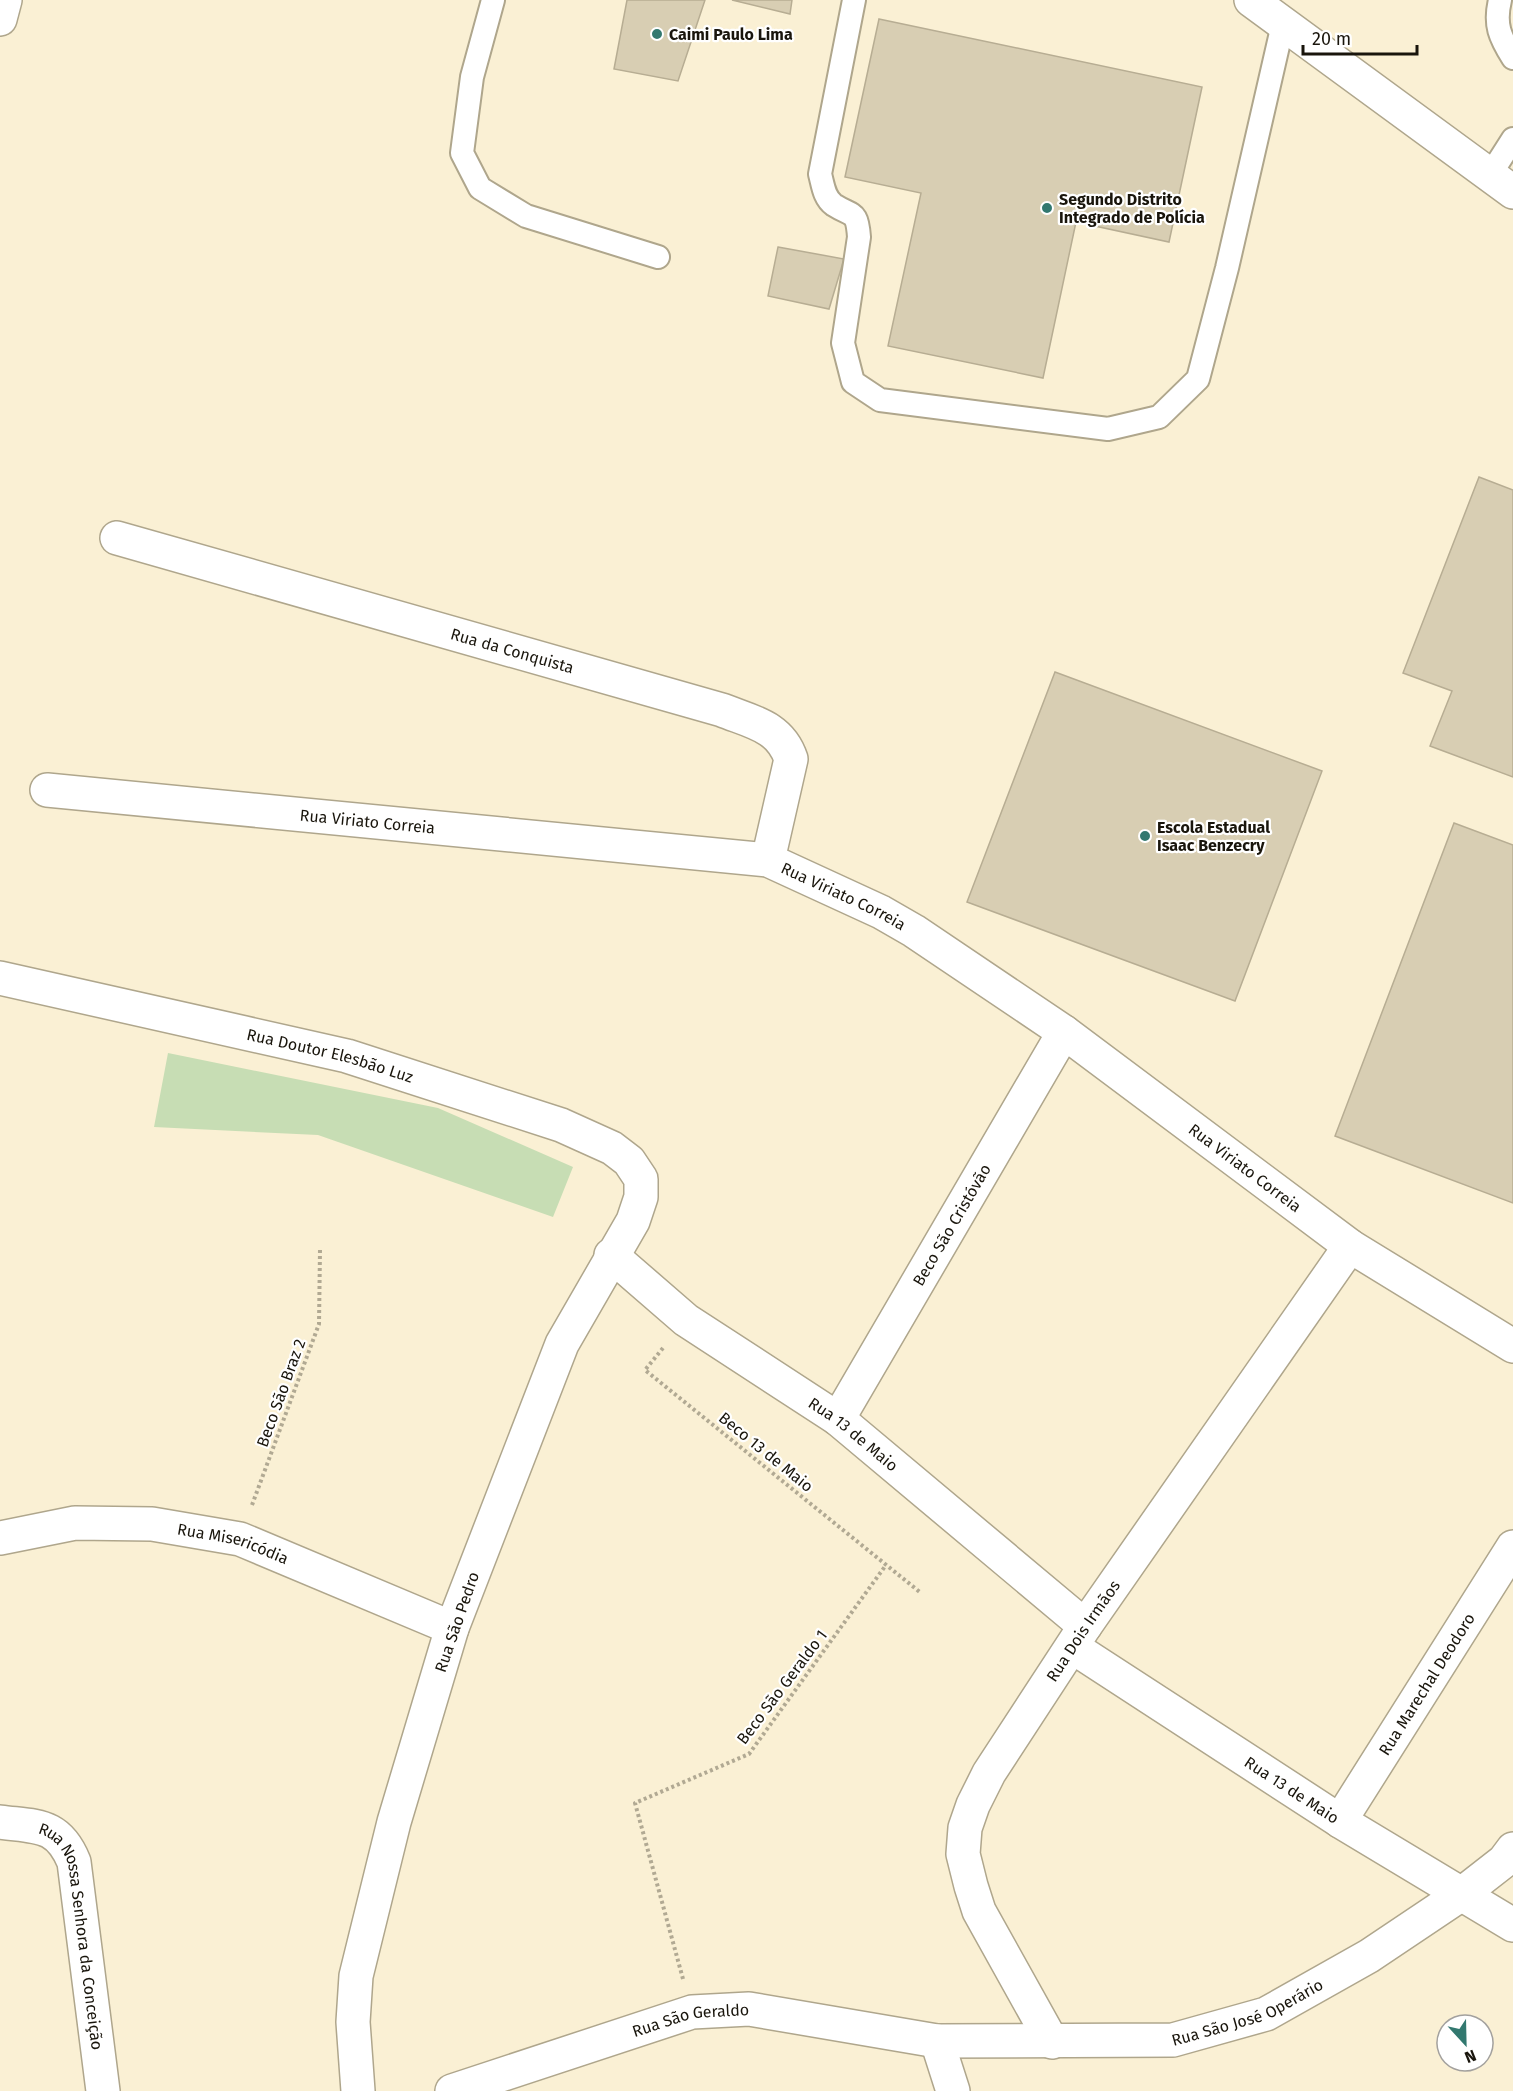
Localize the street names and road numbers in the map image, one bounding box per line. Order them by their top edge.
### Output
street label: Rua da Conquista [449,624,576,677]
street label: Rua Viriato Correia [299,805,436,837]
street label: Rua Viriato Correia [778,858,909,934]
street label: Rua Doutor Elesbão Luz [245,1024,416,1086]
street label: Rua Viriato Correia [1185,1119,1305,1216]
street label: Beco São Cristóvão [908,1160,994,1289]
street label: Beco São Braz 2 [253,1336,309,1450]
street label: Rua 13 de Maio [805,1393,902,1475]
street label: Beco 13 de Maio [715,1408,817,1496]
street label: Rua Misericódia [176,1519,292,1568]
street label: Rua São Pedro [431,1569,483,1675]
street label: Rua Dois Irmãos [1042,1576,1124,1685]
street label: Rua Marechal Deodoro [1375,1609,1478,1759]
street label: Beco São Geraldo 1 [733,1626,831,1748]
street label: Rua 13 de Maio [1241,1752,1343,1827]
street label: Rua Nossa Senhora da Conceição [36,1818,107,2051]
street label: Rua São José Operário [1169,1974,1326,2049]
street label: Rua São Geraldo [630,2000,750,2041]

